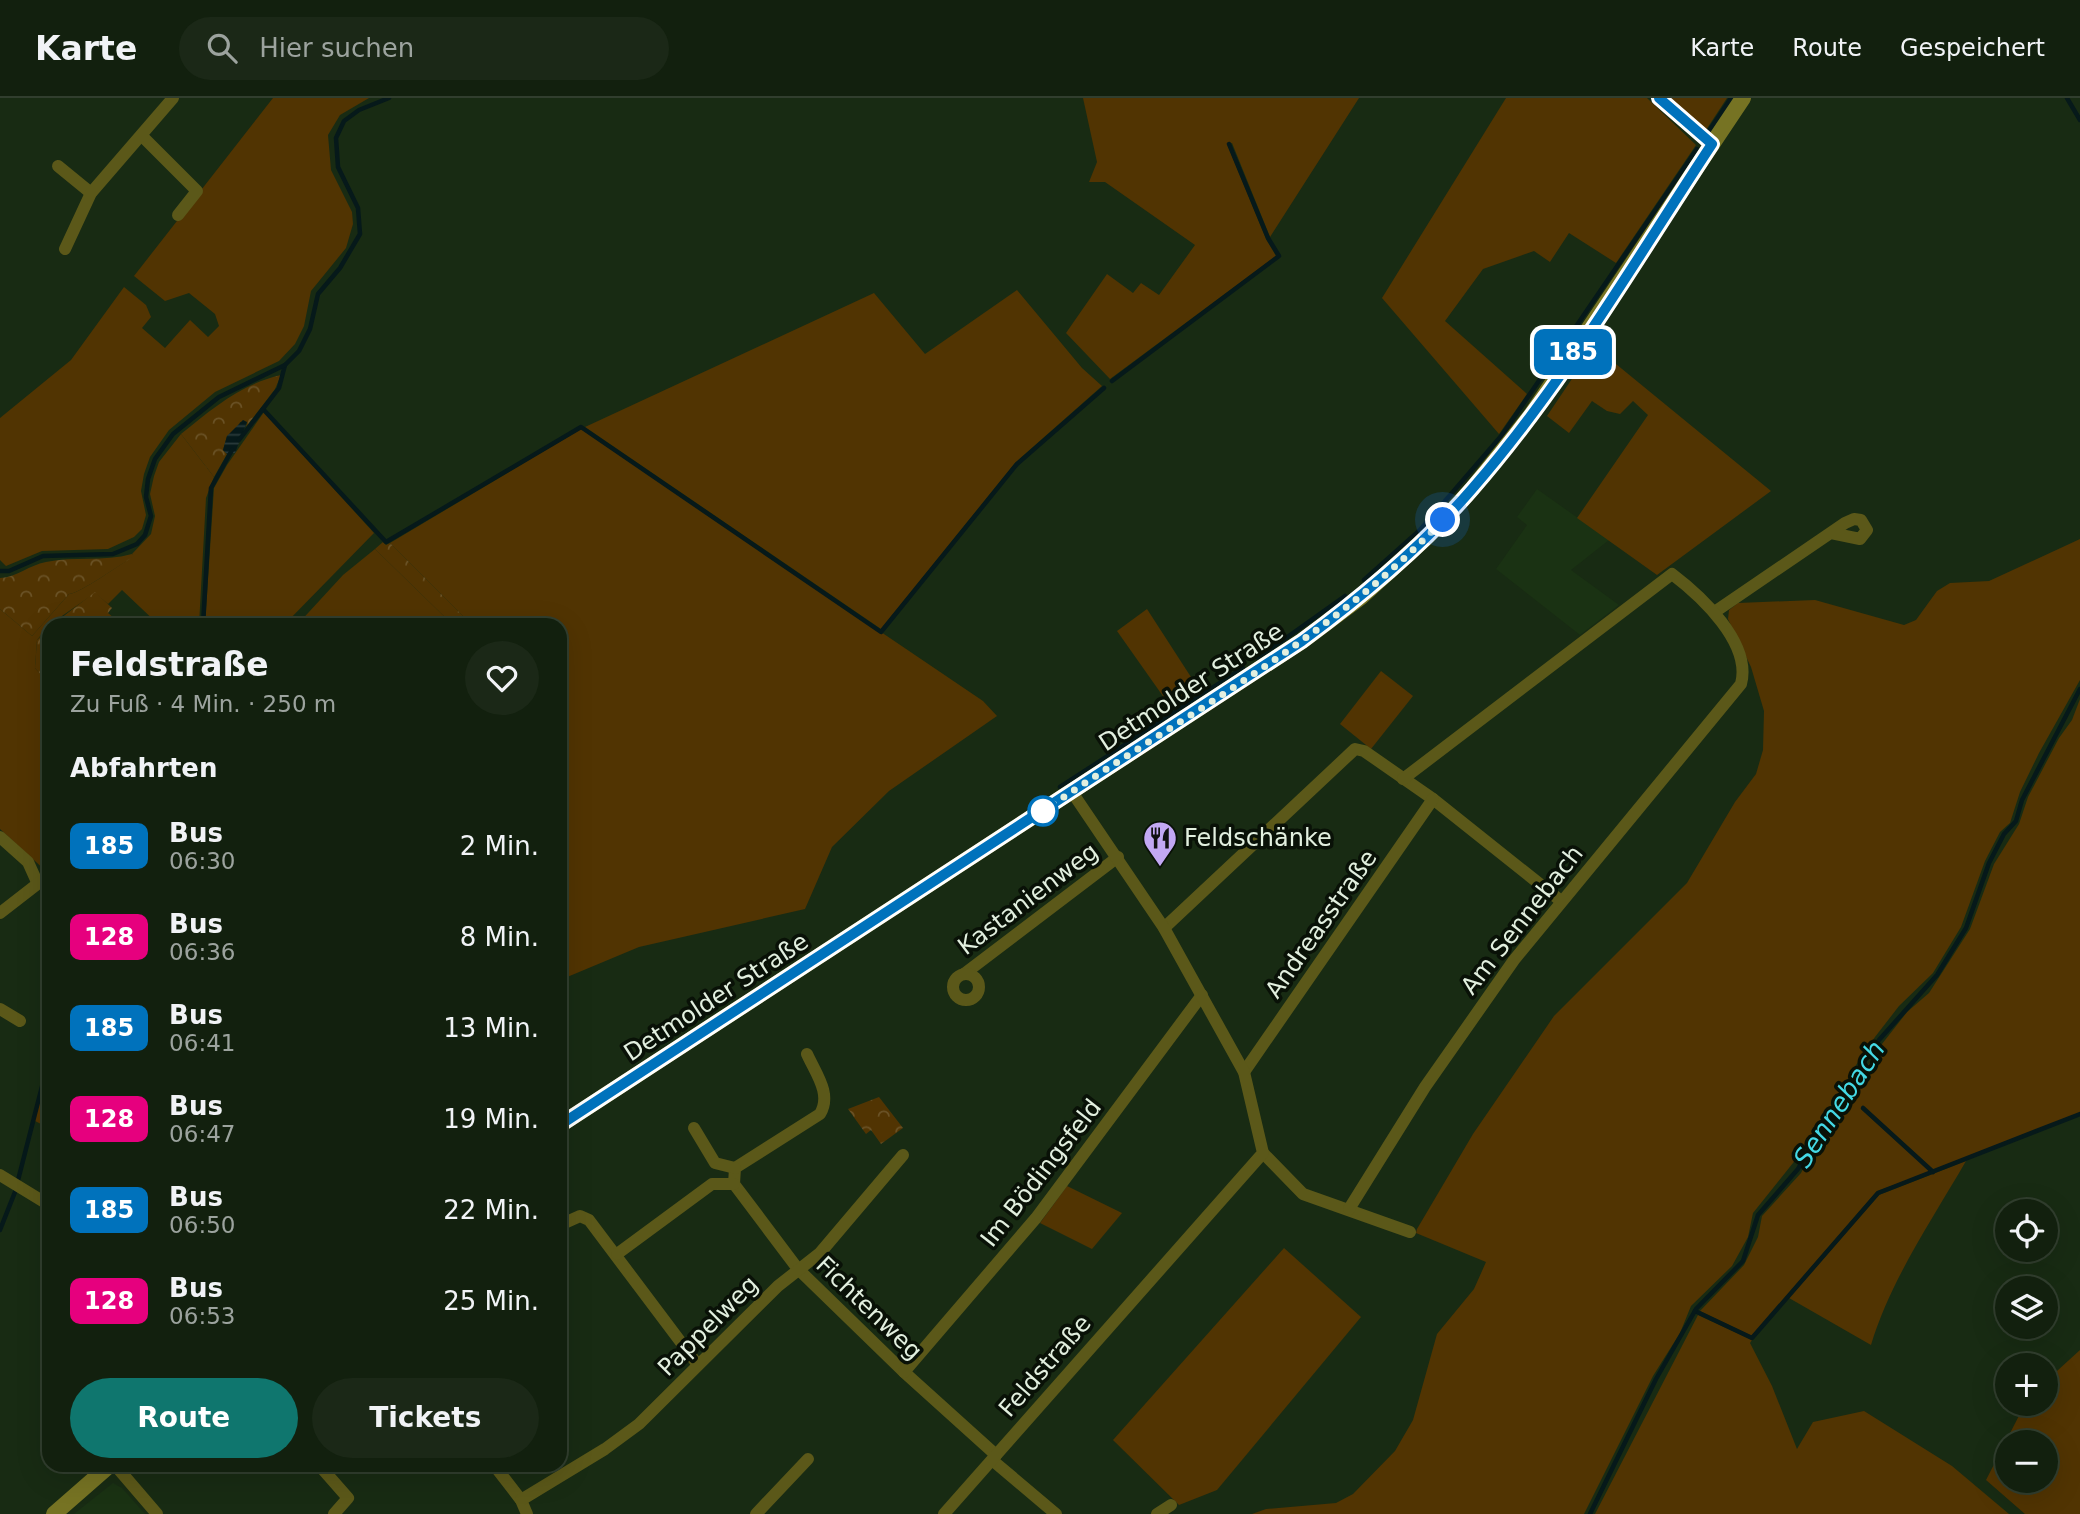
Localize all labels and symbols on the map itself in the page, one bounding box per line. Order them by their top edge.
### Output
line badge: 185 [1533,329,1613,375]
your location [1425,502,1460,537]
street label: Detmolder Straße [1094,617,1288,757]
unlabelled marker [1028,796,1058,826]
restaurant icon: Feldschänke [1141,819,1179,868]
place label: Feldschänke [1184,824,1332,852]
street label: Kastanienweg [952,837,1104,961]
street label: Am Sennebach [1455,840,1589,1000]
street label: Andreasstraße [1259,844,1383,1004]
street label: Detmolder Straße [619,927,813,1067]
water label: Sennebach [1787,1035,1891,1173]
street label: Im Bödingsfeld [975,1094,1107,1252]
street label: Fichtenweg [810,1251,928,1365]
street label: Pappelweg [652,1270,764,1382]
street label: Feldstraße [993,1309,1097,1423]

